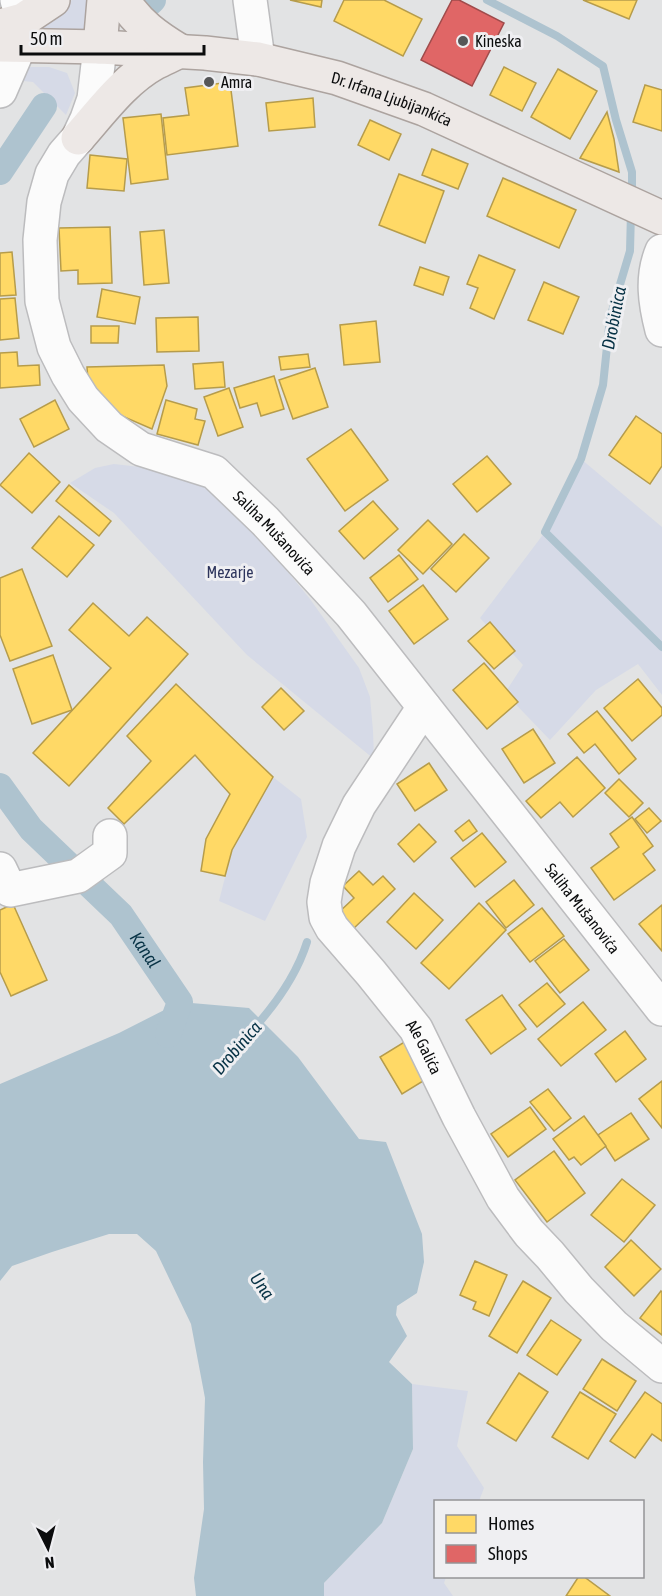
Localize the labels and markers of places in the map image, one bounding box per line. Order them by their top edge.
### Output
place label: Kineska [475,32,522,50]
marker: Kineska [456,34,470,48]
place label: Amra [221,73,252,91]
marker: Amra [202,75,216,89]

